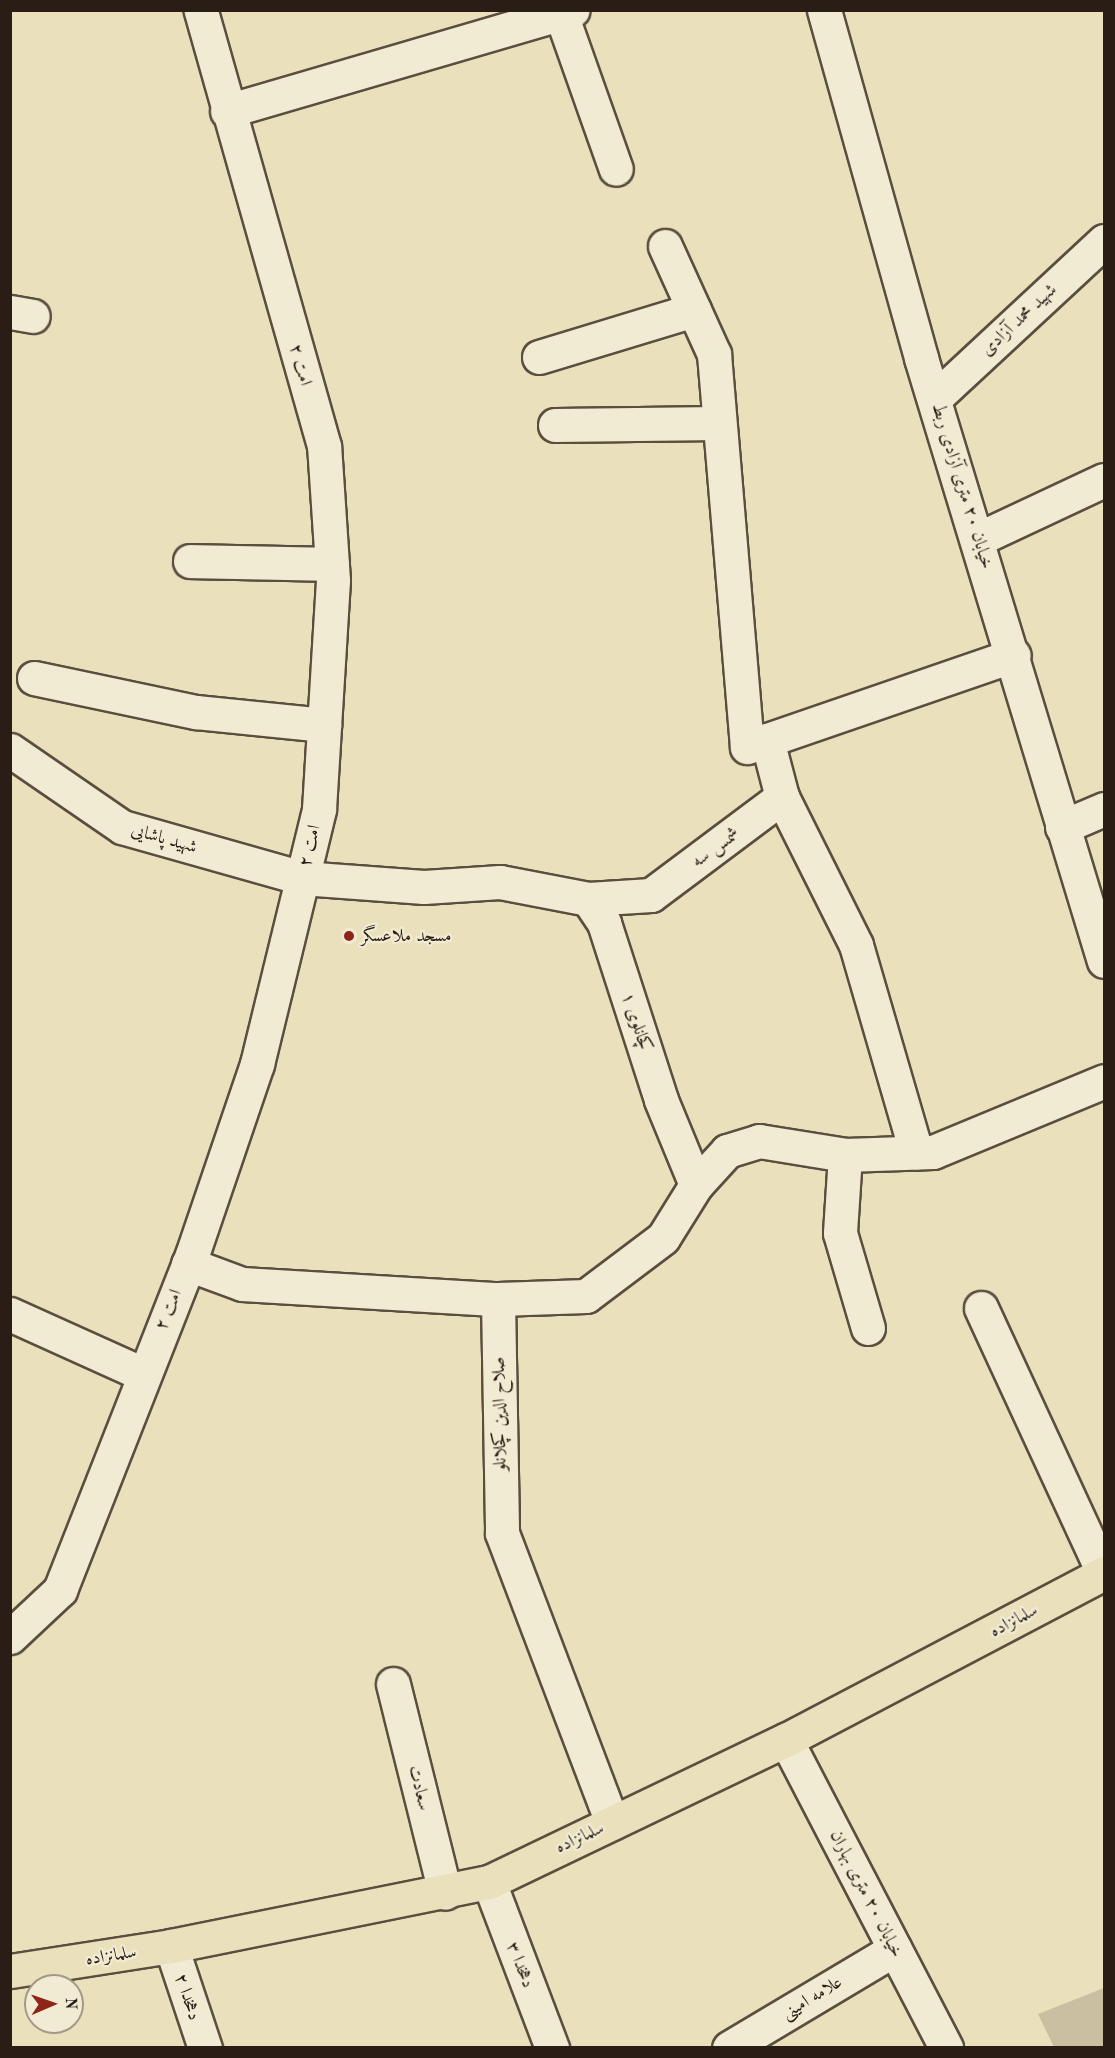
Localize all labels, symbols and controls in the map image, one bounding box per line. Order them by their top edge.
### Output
street label: شهید محمد آزادی [977,279,1061,361]
street label: امت ۲ [284,342,316,388]
street label: خیابان ۲۰ متری آزادی ربط [926,400,998,572]
street label: شهید پاشایی [129,819,199,859]
street label: امت ۲ [294,823,326,869]
street label: شمس سه [688,823,744,873]
place label: مسجد ملاعسگر [361,925,452,947]
marker: مسجد ملاعسگر [342,929,356,943]
street label: کچانلوی ۱ [616,990,656,1054]
street label: امت ۲ [151,1286,187,1334]
street label: صلاح الدین کچلانلو [488,1357,512,1471]
street label: سلمانزاده [986,1599,1042,1643]
street label: سعادت [403,1763,435,1813]
street label: سلمانزاده [552,1817,608,1859]
street label: خیابان ۲۰ متری بهاران [825,1827,907,1961]
street label: دهخدا ۳ [501,1939,539,1991]
street label: سلمانزاده [84,1941,138,1971]
street label: دهخدا ۲ [169,1971,205,2023]
street label: علامه امینی [778,1972,846,2024]
north arrow [24,1974,84,2034]
text: N [62,1997,78,2010]

